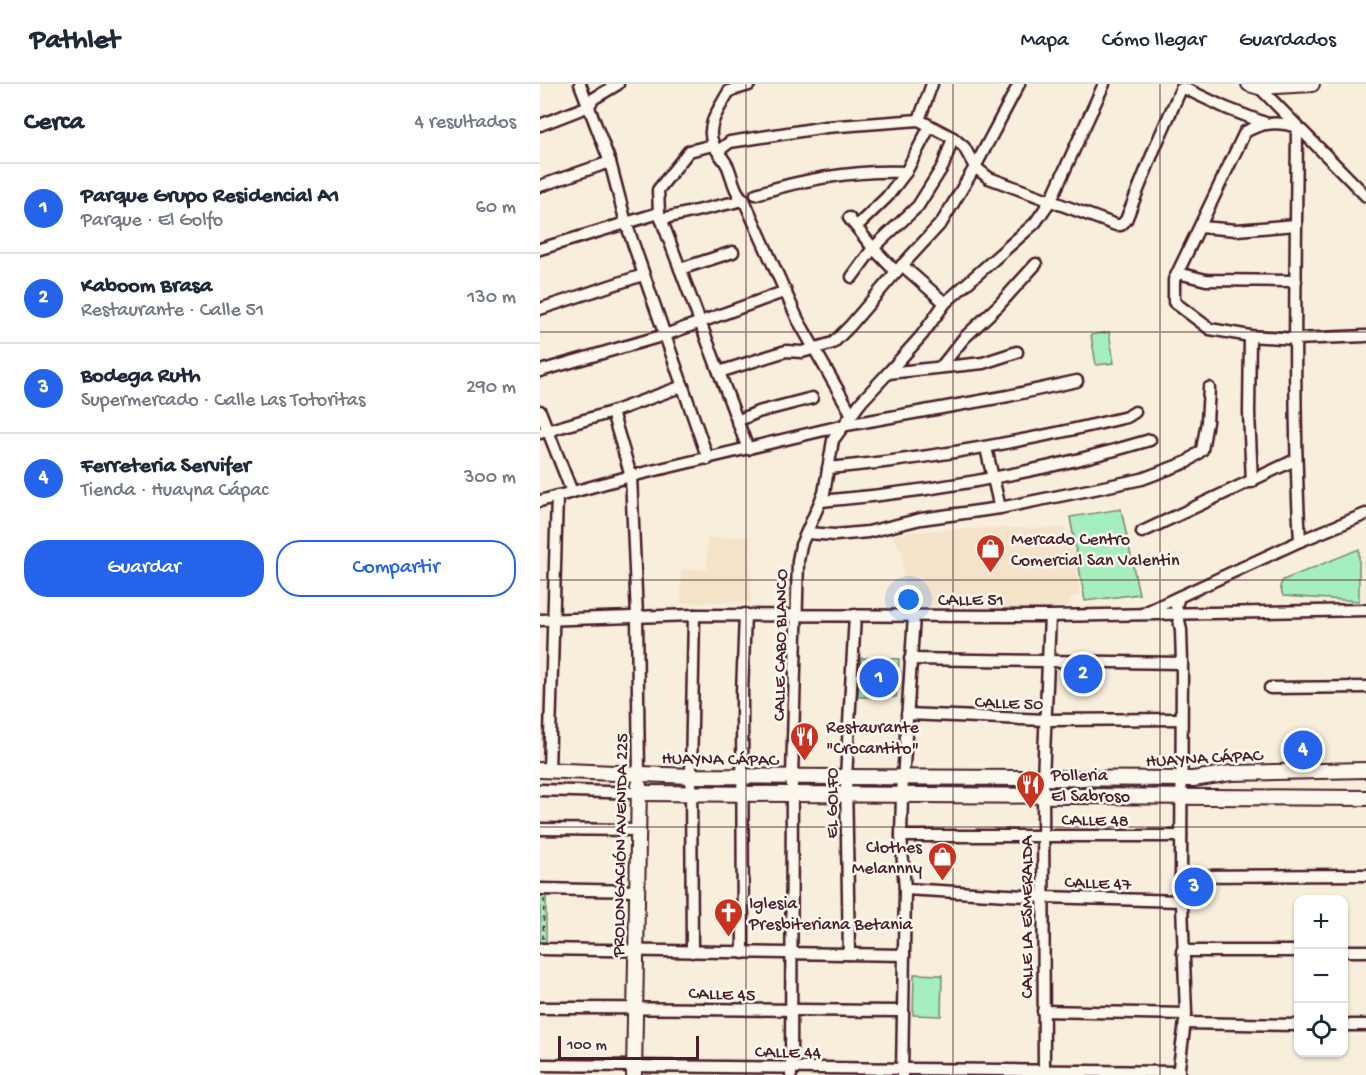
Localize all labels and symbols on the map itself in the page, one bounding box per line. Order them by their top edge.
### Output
place label: Mercado Centro Comercial San Valentin [1011,530,1180,572]
shop icon: Mercado Centro Comercial San Valentin [974,532,1006,574]
street label: CALLE CABO BLANCO [770,568,793,721]
your location [894,585,923,614]
street label: CALLE 51 [938,591,1004,612]
pin: 2 [1064,652,1102,696]
pin: 1 [860,656,898,700]
street label: CALLE 50 [974,693,1044,716]
place label: Restaurante "Crocantito" [826,718,919,760]
restaurant icon: Restaurante "Crocantito" [789,720,821,762]
pin: 4 [1284,728,1323,772]
street label: PROLONGACIÓN AVENIDA 225 [609,733,634,958]
street label: HUAYNA CÁPAC [1145,745,1264,773]
street label: HUAYNA CÁPAC [661,748,780,772]
place label: Polleria El Sabroso [1050,766,1130,808]
street label: EL GOLFO [823,767,844,838]
restaurant icon: Polleria El Sabroso [1014,768,1046,810]
street label: CALLE 48 [1061,810,1129,833]
street label: CALLE LA ESMERALDA [1018,834,1039,998]
place label: Clothes Melannny [852,838,923,880]
shop icon: Clothes Melannny [927,840,959,882]
pin: 3 [1174,864,1214,910]
street label: CALLE 47 [1064,873,1132,896]
place label: Iglesia Presbiteriana Betania [748,894,914,936]
church icon: Iglesia Presbiteriana Betania [712,896,744,938]
street label: CALLE 45 [688,984,756,1007]
scale bar [558,1033,699,1060]
street label: CALLE 44 [755,1042,822,1065]

